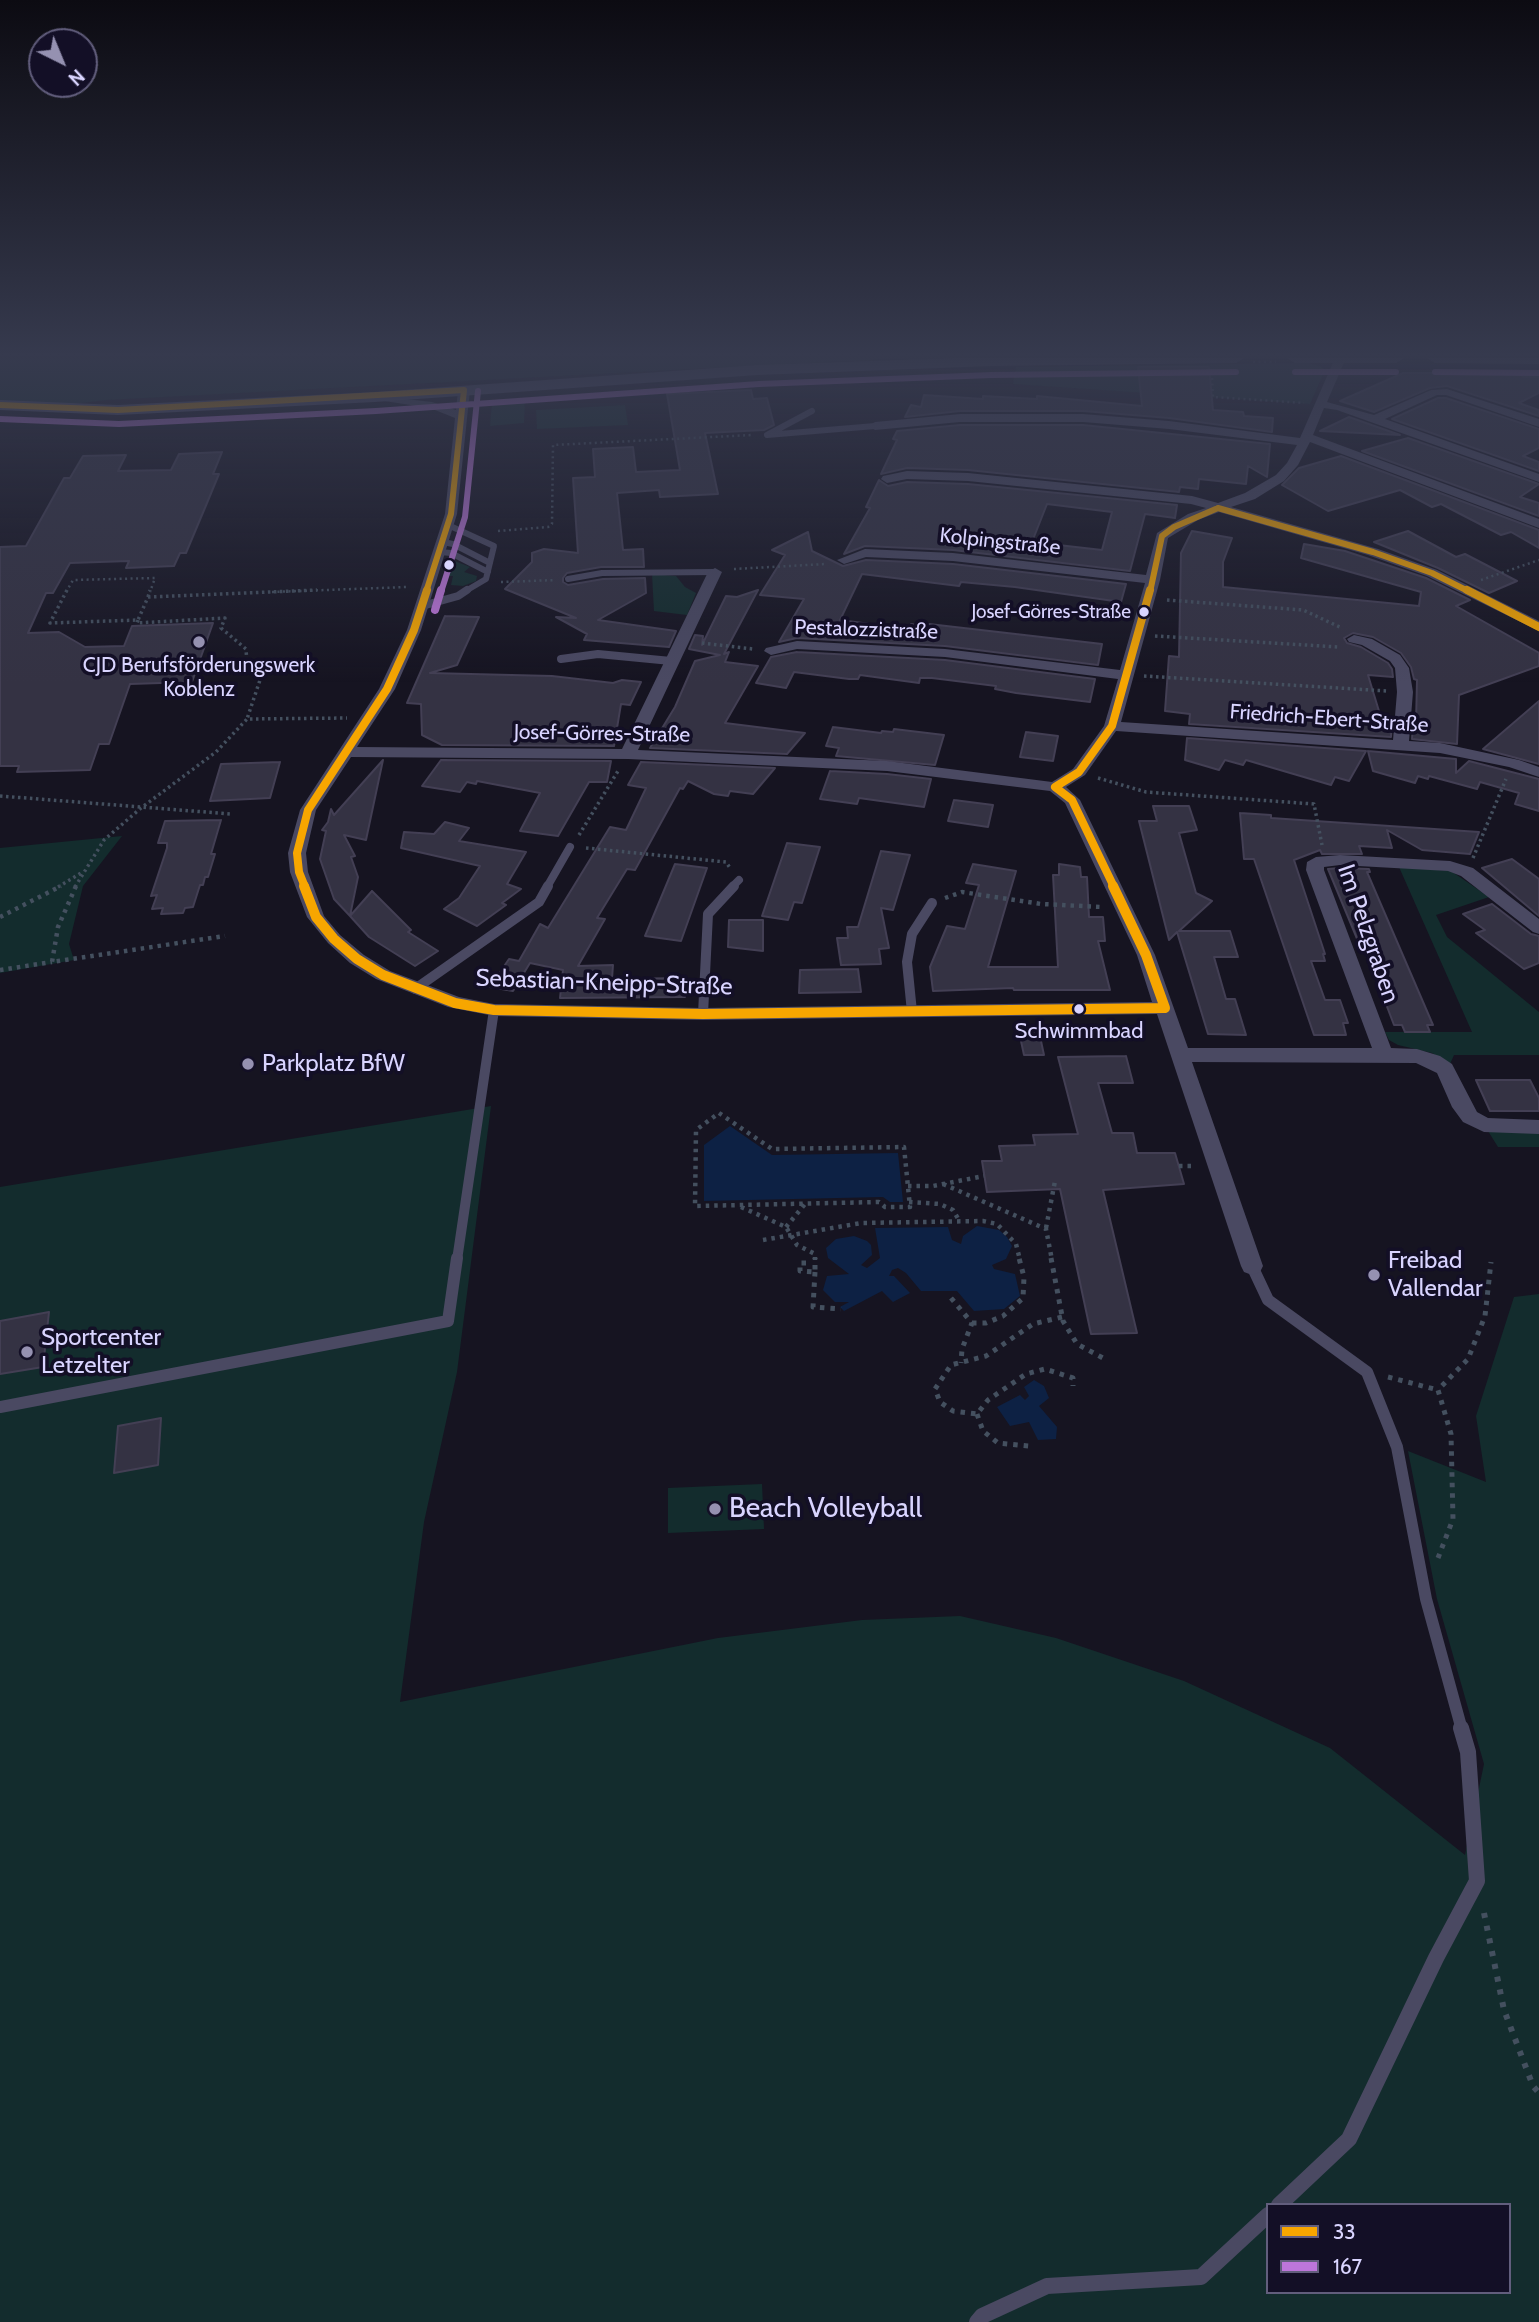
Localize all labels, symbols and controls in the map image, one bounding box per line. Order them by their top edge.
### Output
north arrow [28,28,98,98]
text: N [64,64,89,90]
street label: Kolpingstraße [938,523,1062,561]
unlabelled marker [442,558,456,572]
place label: Josef-Görres-Straße [971,601,1131,623]
marker: Josef-Görres-Straße [1137,605,1151,619]
street label: Pestalozzistraße [794,615,938,645]
marker: CJD Berufsförderungswerk Koblenz [191,634,207,650]
place label: CJD Berufsförderungswerk Koblenz [83,653,315,703]
street label: Friedrich-Ebert-Straße [1229,699,1429,739]
street label: Josef-Görres-Straße [514,720,690,748]
street label: Im Pelzgraben [1331,861,1405,1007]
street label: Sebastian-Kneipp-Straße [475,964,733,1002]
marker: Schwimmbad [1072,1002,1086,1016]
place label: Schwimmbad [1015,1019,1143,1045]
place label: Parkplatz BfW [262,1050,405,1078]
marker: Parkplatz BfW [240,1056,256,1072]
place label: Freibad Vallendar [1388,1247,1483,1303]
marker: Freibad Vallendar [1366,1267,1382,1283]
place label: Sportcenter Letzelter [41,1324,161,1380]
marker: Sportcenter Letzelter [19,1344,35,1360]
place label: Beach Volleyball [729,1492,922,1526]
marker: Beach Volleyball [707,1501,723,1517]
legend [1266,2203,1511,2294]
text: 33 [1333,2219,1356,2244]
text: 167 [1333,2254,1362,2279]

